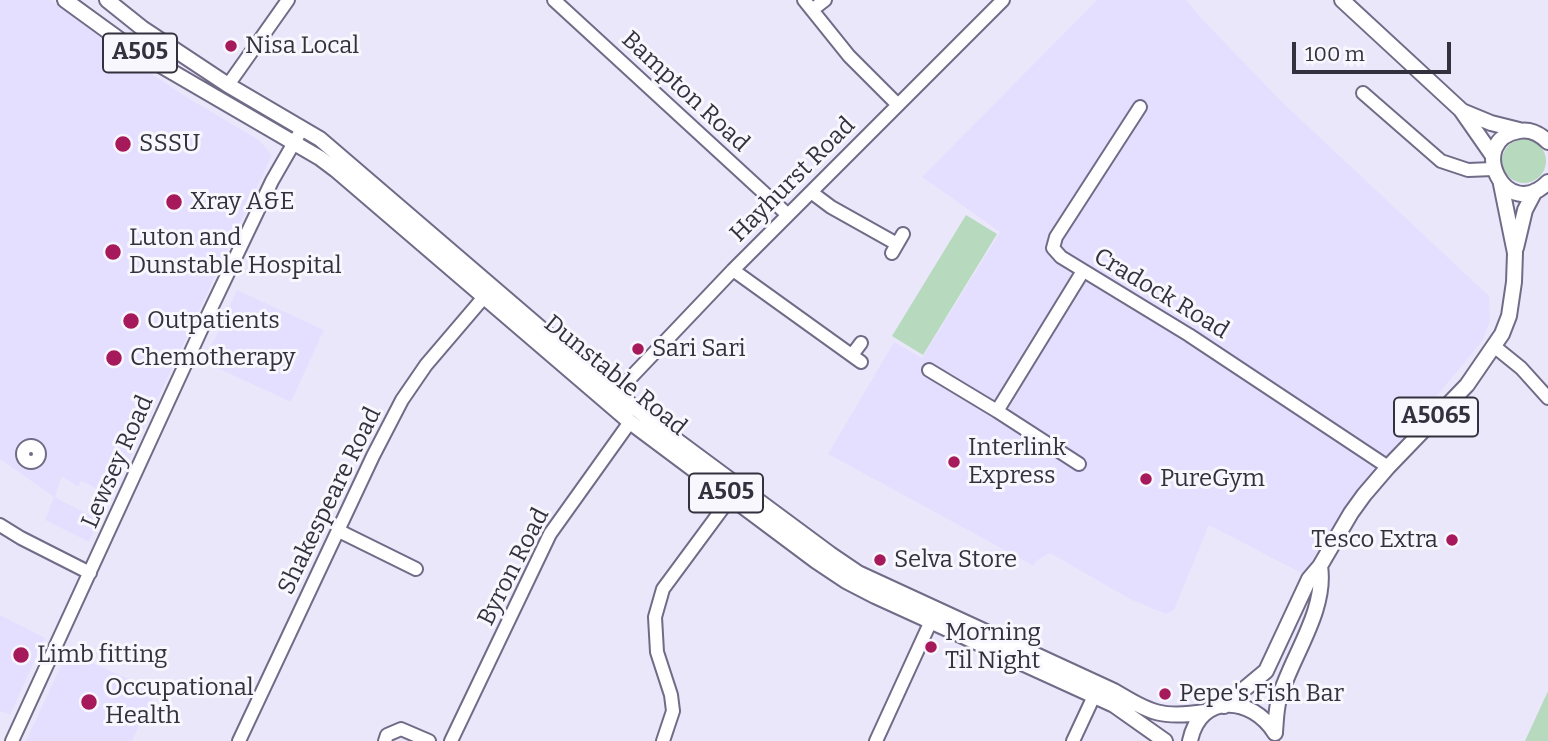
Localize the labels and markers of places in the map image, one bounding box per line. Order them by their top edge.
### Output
place label: Nisa Local [245,32,359,60]
marker: Nisa Local [223,38,239,54]
place label: SSSU [139,130,200,158]
marker: SSSU [113,134,133,154]
place label: Xray A&E [190,188,295,216]
marker: Xray A&E [164,192,184,212]
place label: Luton and Dunstable Hospital [129,224,342,280]
marker: Luton and Dunstable Hospital [103,242,123,262]
place label: Outpatients [147,307,280,335]
marker: Outpatients [121,311,141,331]
place label: Sari Sari [652,335,746,363]
marker: Sari Sari [630,341,646,357]
place label: Chemotherapy [130,344,296,372]
marker: Chemotherapy [104,348,124,368]
place label: Interlink Express [968,434,1066,490]
marker: Interlink Express [946,454,962,470]
place label: PureGym [1160,465,1265,493]
marker: PureGym [1138,471,1154,487]
place label: Tesco Extra [1311,526,1438,554]
marker: Tesco Extra [1444,532,1460,548]
place label: Selva Store [894,546,1017,574]
marker: Selva Store [872,552,888,568]
place label: Morning Til Night [945,619,1041,675]
marker: Morning Til Night [923,639,939,655]
place label: Limb fitting [37,641,168,669]
marker: Limb fitting [11,645,31,665]
place label: Occupational Health [105,674,254,730]
place label: Pepe's Fish Bar [1179,680,1344,708]
marker: Pepe's Fish Bar [1157,686,1173,702]
marker: Occupational Health [79,692,99,712]

